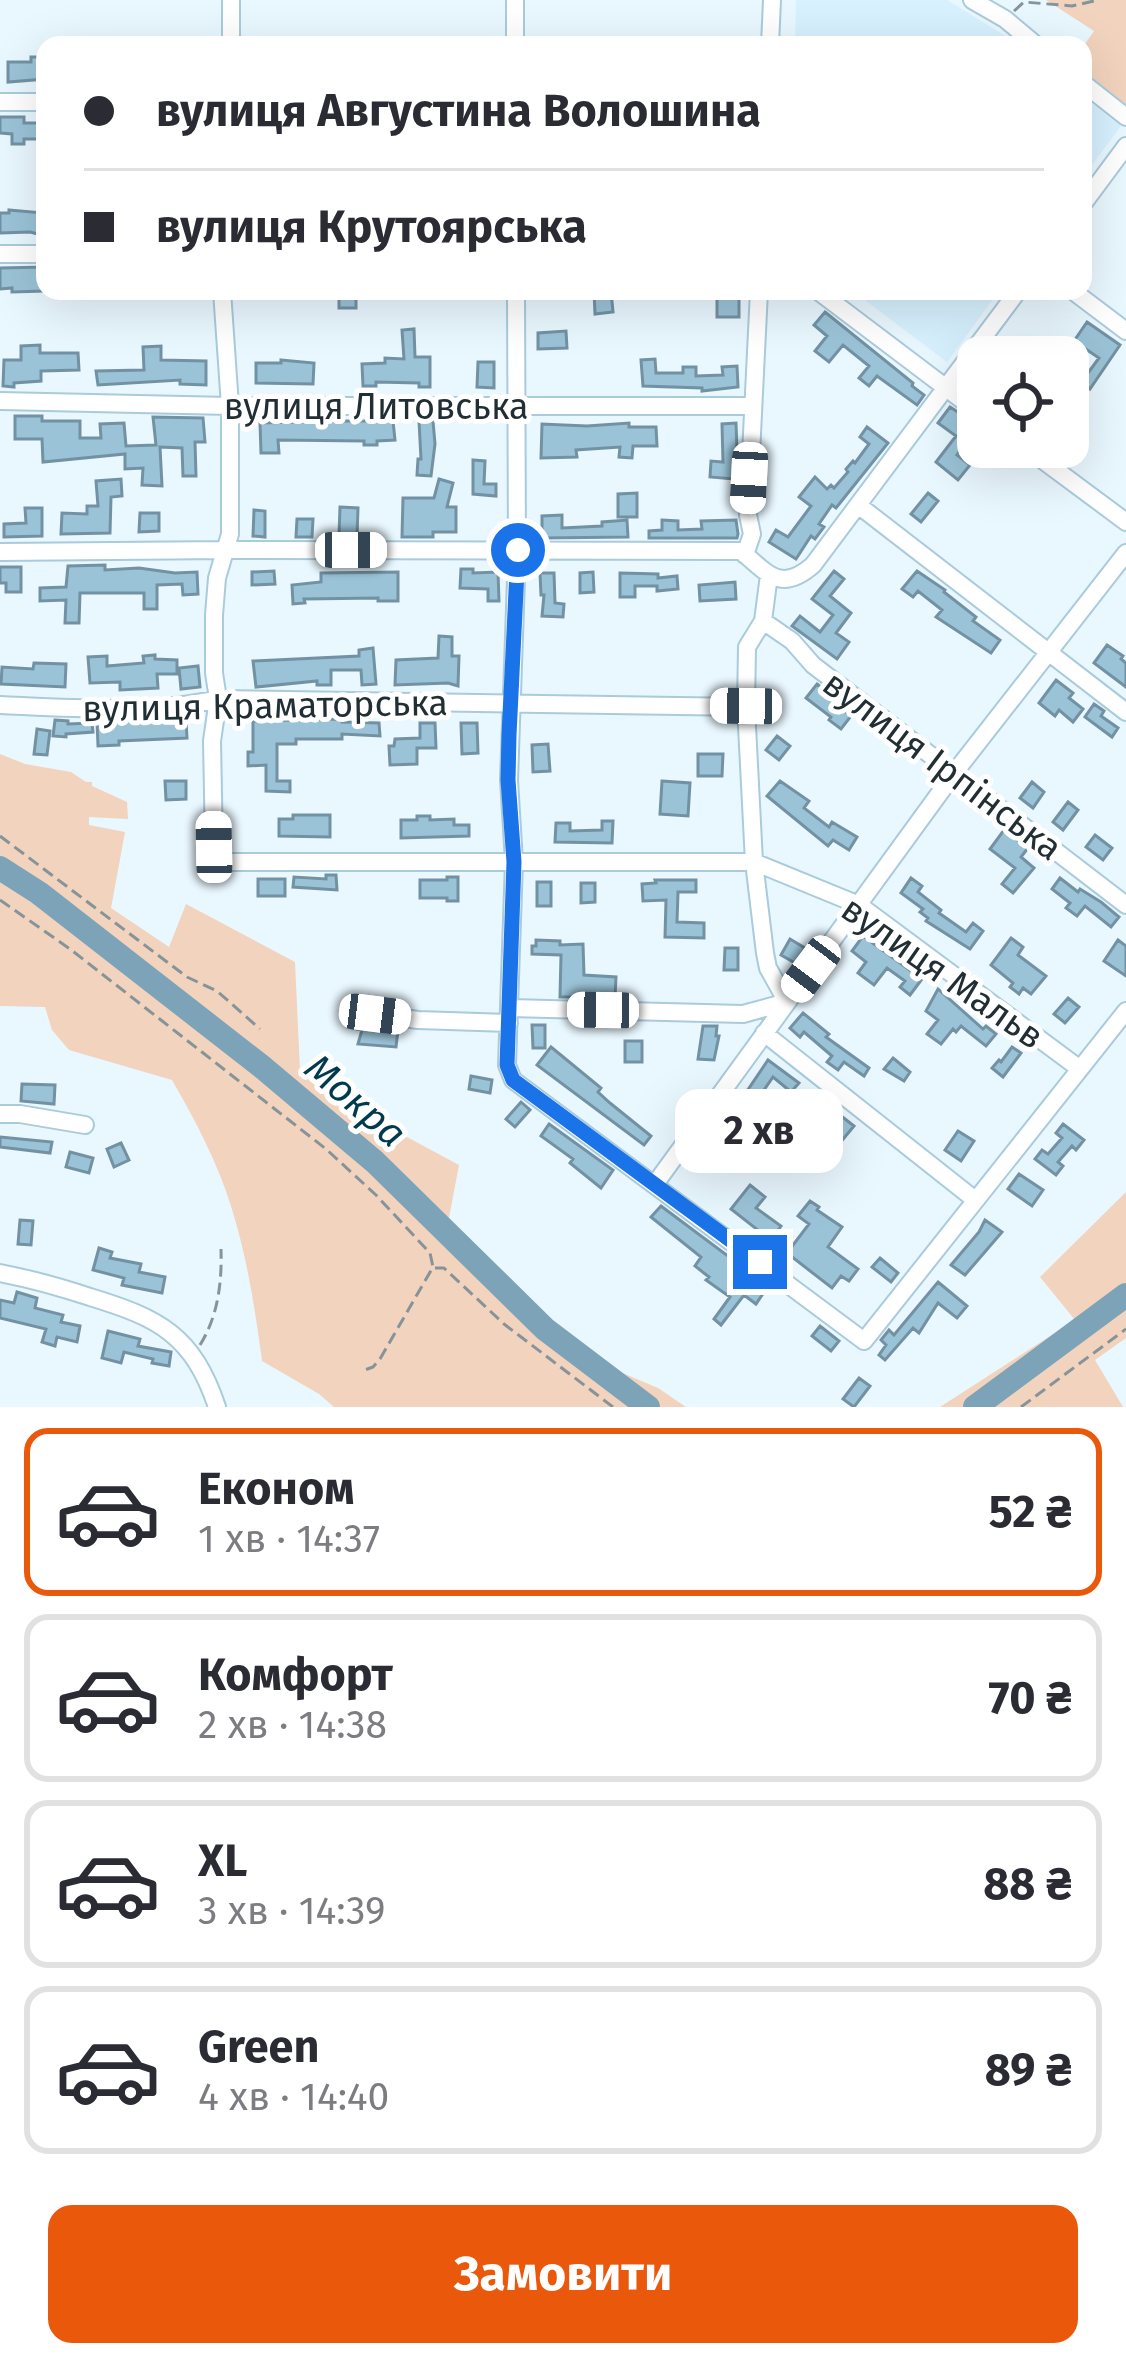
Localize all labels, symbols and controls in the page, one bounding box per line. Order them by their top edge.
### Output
text: вулиця Августина Волошина [156,84,761,138]
text: вулиця Крутоярська [156,200,587,254]
map controls [957,336,1089,468]
button: locate [957,336,1089,468]
street label: вулиця Литовська [223,385,529,429]
car [729,441,769,515]
route start [491,523,545,577]
car [315,532,387,568]
street label: вулиця Ірпінська [814,662,1071,870]
street label: вулиця Краматорська [82,681,448,731]
car [710,687,782,725]
car [195,811,233,883]
street label: вулиця Мальв [833,887,1052,1059]
car [775,929,847,1009]
car [567,991,639,1029]
car [337,992,413,1036]
water label: Мокра [296,1045,415,1157]
callout: 2 хв [676,1088,844,1172]
text: 2 хв [723,1108,795,1154]
route end [733,1235,787,1289]
icon: car [54,1458,162,1566]
text: Економ [198,1462,354,1516]
text: 52 ₴ [989,1485,1072,1539]
text: 1 хв · 14:37 [198,1516,380,1562]
icon: car [54,1644,162,1752]
text: Комфорт [198,1648,393,1702]
text: 70 ₴ [989,1671,1072,1725]
text: 2 хв · 14:38 [198,1702,387,1748]
icon: car [54,1830,162,1938]
text: XL [198,1834,247,1888]
text: 88 ₴ [983,1857,1072,1911]
text: 3 хв · 14:39 [198,1888,386,1934]
icon: car [54,2016,162,2124]
text: Green [198,2020,319,2074]
text: 89 ₴ [985,2043,1072,2097]
text: 4 хв · 14:40 [198,2074,389,2120]
button: Замовити [48,2205,1078,2343]

